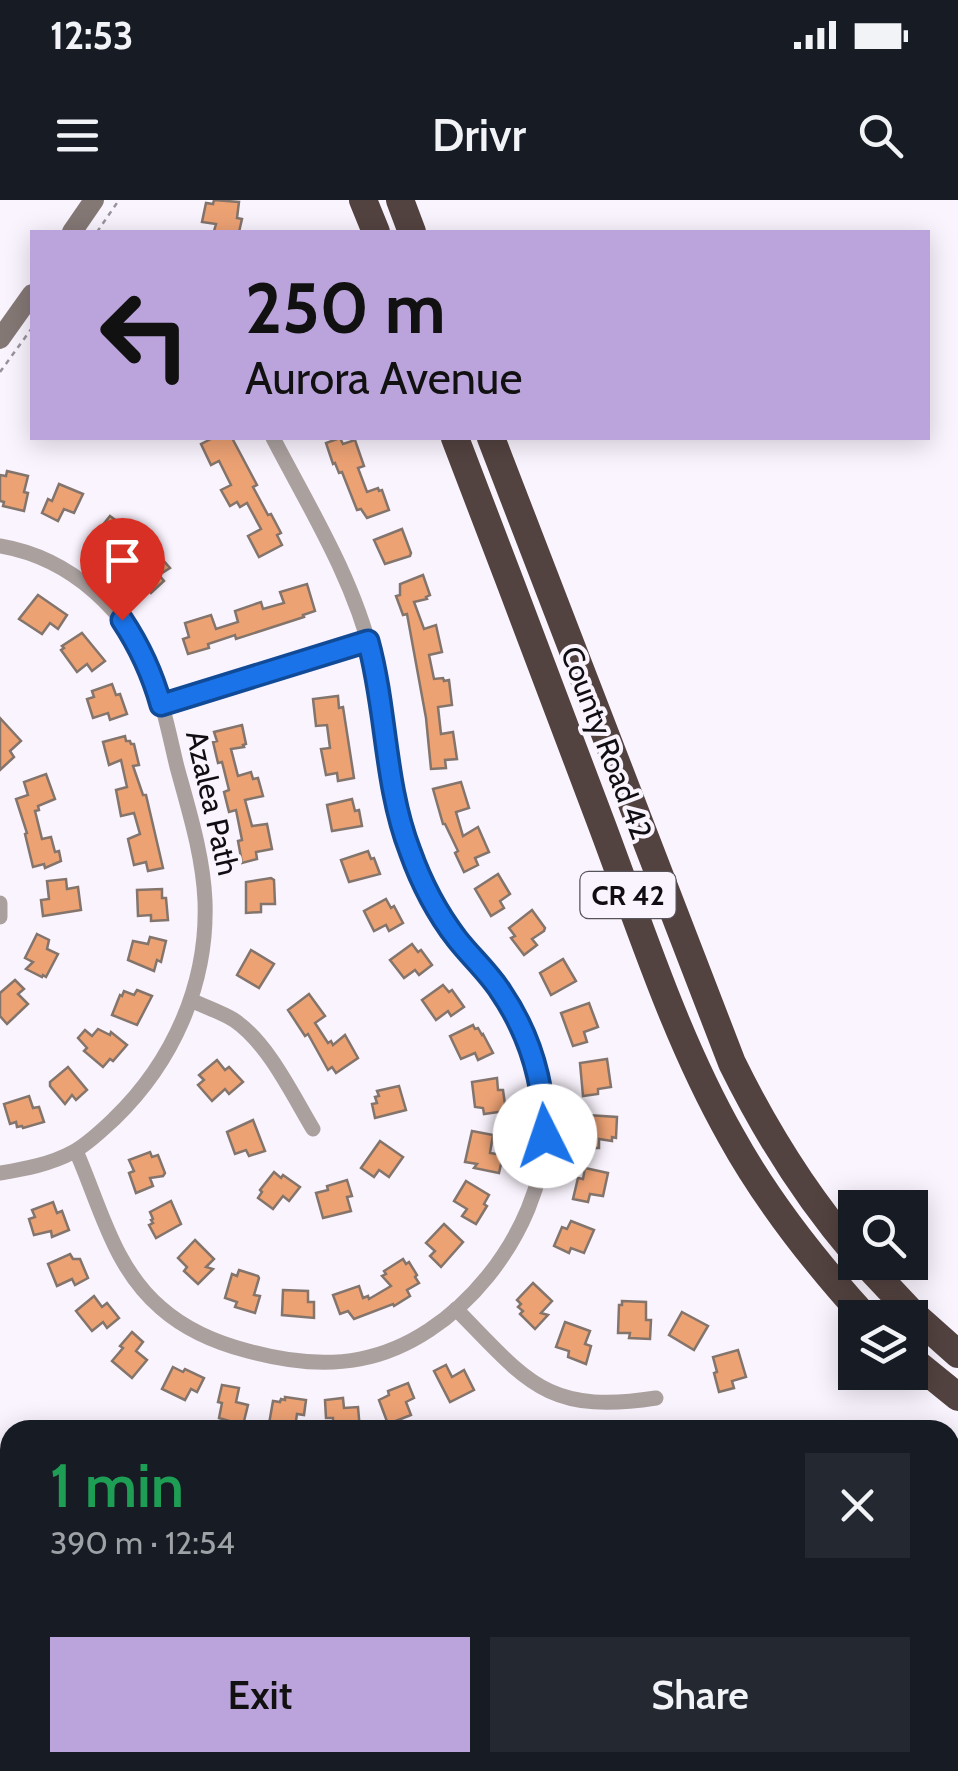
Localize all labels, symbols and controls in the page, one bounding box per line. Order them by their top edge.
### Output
text: 12:53 [50,12,133,59]
icon: menu [50,108,105,163]
text: Drivr [432,108,526,162]
icon: search [853,108,908,163]
text: 250 m [245,265,446,351]
icon: left [80,270,210,400]
text: Aurora Avenue [245,351,522,405]
pin [80,518,165,621]
icon: arrive [95,533,150,588]
street label: County Road 42 [553,641,660,845]
street label: Azalea Path [178,727,247,879]
road number: CR 42 [580,872,676,918]
position arrow [493,1084,597,1188]
map controls [838,1190,928,1390]
button: search [838,1190,928,1280]
button: layers [838,1300,928,1390]
text: 1 min [50,1449,184,1522]
button: close [805,1453,910,1558]
text: 390 m · 12:54 [50,1523,235,1562]
button: Exit [50,1637,470,1752]
button: Share [490,1637,910,1752]

